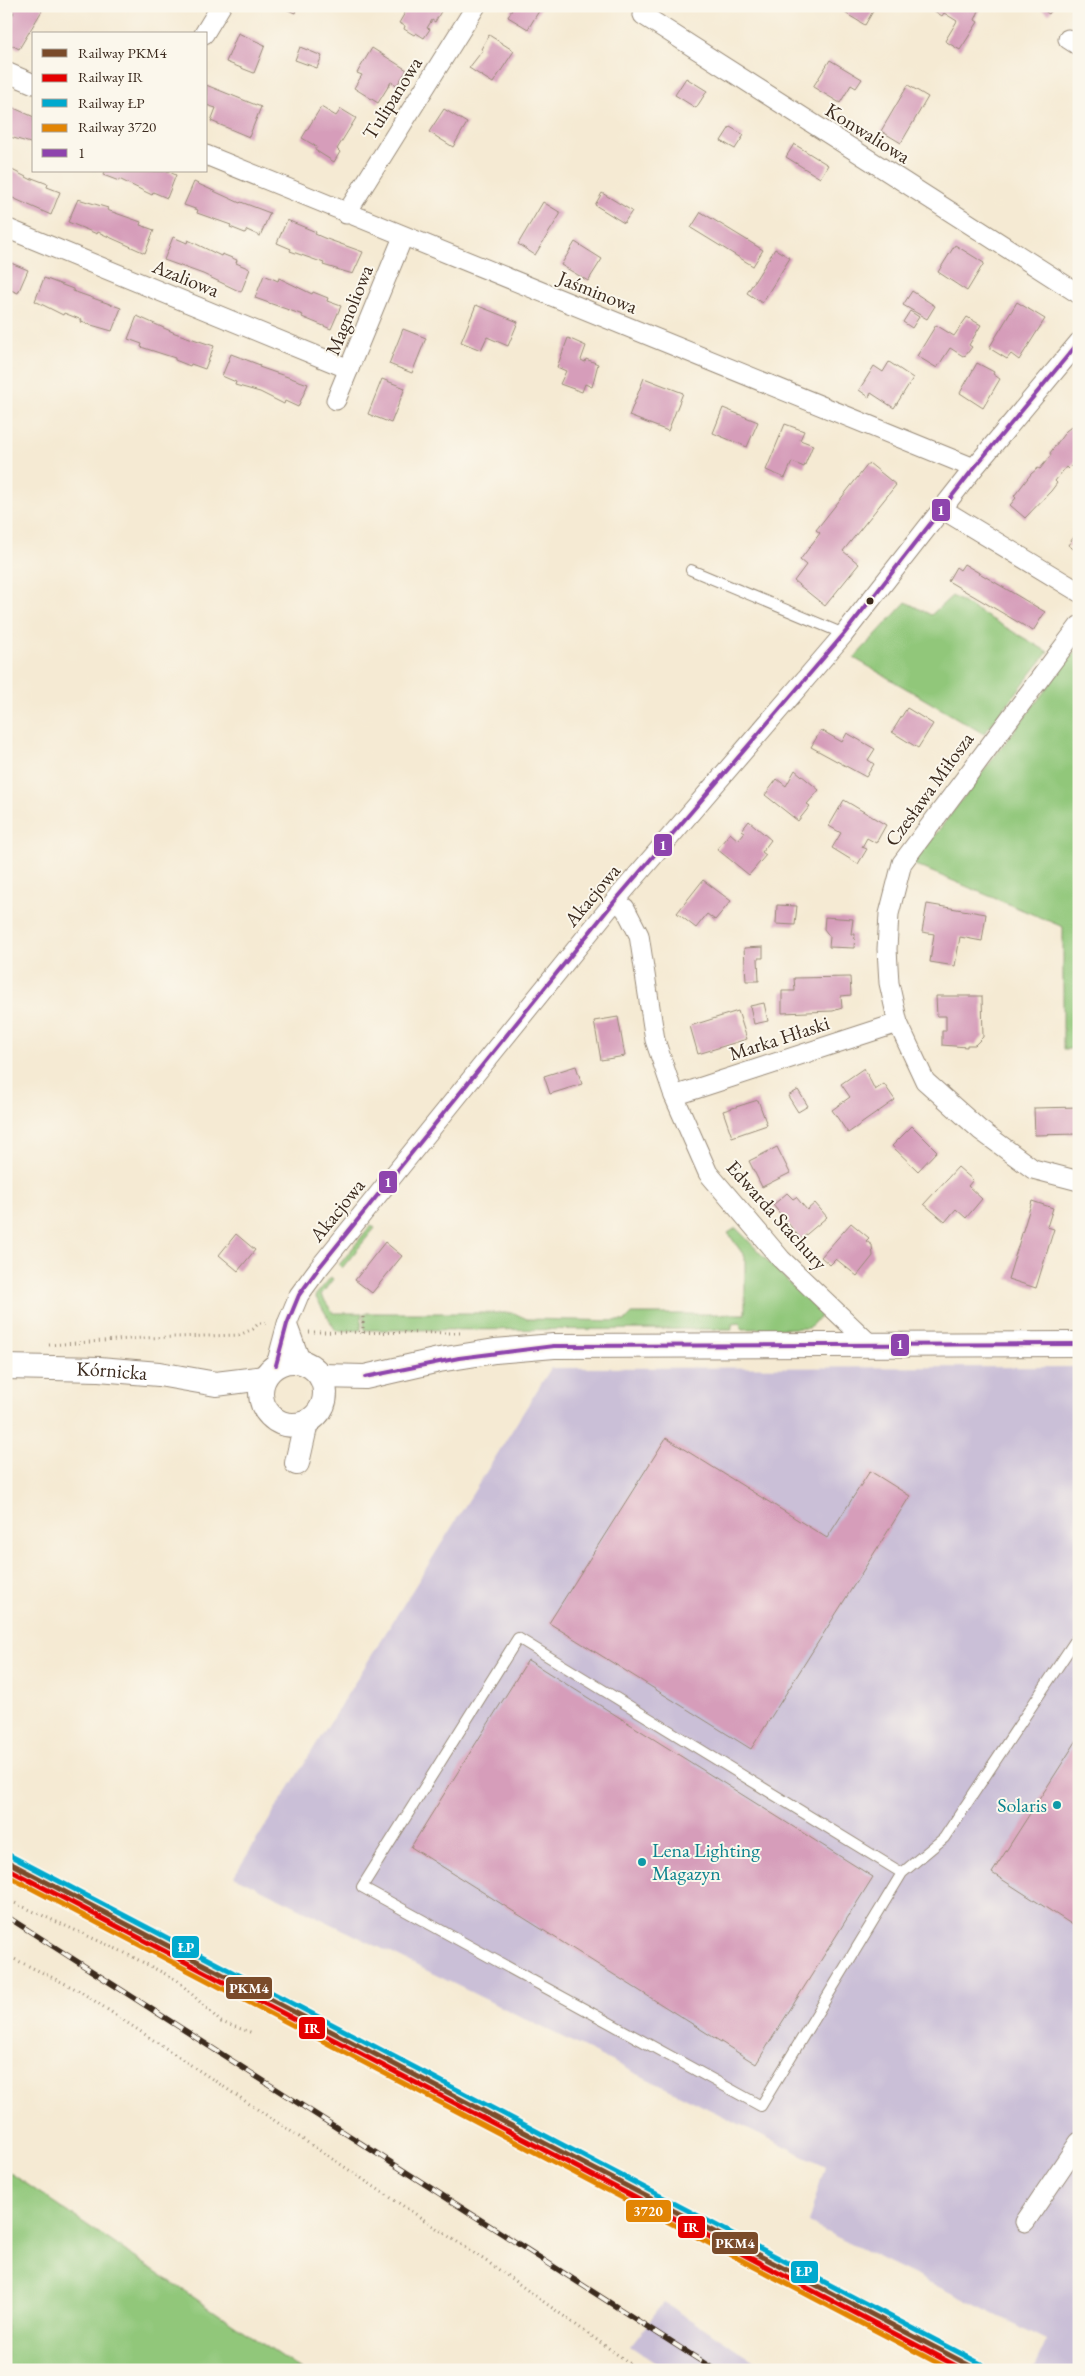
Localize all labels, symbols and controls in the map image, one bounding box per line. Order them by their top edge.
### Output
legend [32,32,208,172]
text: Railway PKM4 [78,43,167,62]
street label: Tulipanowa [356,52,428,144]
text: Railway IR [78,67,144,86]
text: Railway ŁP [78,93,144,112]
street label: Konwaliowa [821,97,915,169]
text: Railway 3720 [78,117,156,136]
text: 1 [78,143,85,162]
street label: Azaliowa [148,253,223,303]
street label: Magnoliowa [319,261,379,359]
street label: Jaśminowa [553,264,641,320]
line badge: 1 [931,498,951,522]
text: 1 [937,501,945,519]
unlabelled marker [865,596,875,606]
street label: Czesława Miłosza [879,727,979,851]
line badge: 1 [653,833,673,857]
text: 1 [659,836,667,854]
street label: Akacjowa [558,858,626,933]
street label: Marka Hłaski [725,1010,833,1066]
street label: Edwarda Stachury [721,1155,833,1276]
line badge: 1 [378,1170,398,1194]
street label: Akacjowa [303,1173,371,1248]
text: 1 [384,1173,392,1191]
line badge: 1 [890,1333,910,1357]
text: 1 [896,1335,904,1353]
street label: Kórnicka [76,1356,149,1386]
place label: Solaris [997,1792,1047,1818]
marker: Solaris [1051,1799,1063,1811]
place label: Lena Lighting Magazyn [652,1837,760,1886]
marker: Lena Lighting Magazyn [636,1856,648,1868]
line badge: ŁP [171,1935,200,1959]
text: ŁP [178,1938,195,1956]
line badge: PKM4 [225,1976,273,2000]
text: PKM4 [229,1979,269,1997]
line badge: IR [298,2016,326,2040]
text: IR [304,2019,320,2037]
line badge: 3720 [625,2199,672,2223]
text: 3720 [633,2202,663,2220]
line badge: IR [677,2215,706,2239]
text: IR [683,2218,699,2236]
line badge: PKM4 [711,2231,759,2255]
text: PKM4 [715,2234,755,2252]
line badge: ŁP [790,2260,819,2284]
text: ŁP [796,2262,813,2280]

